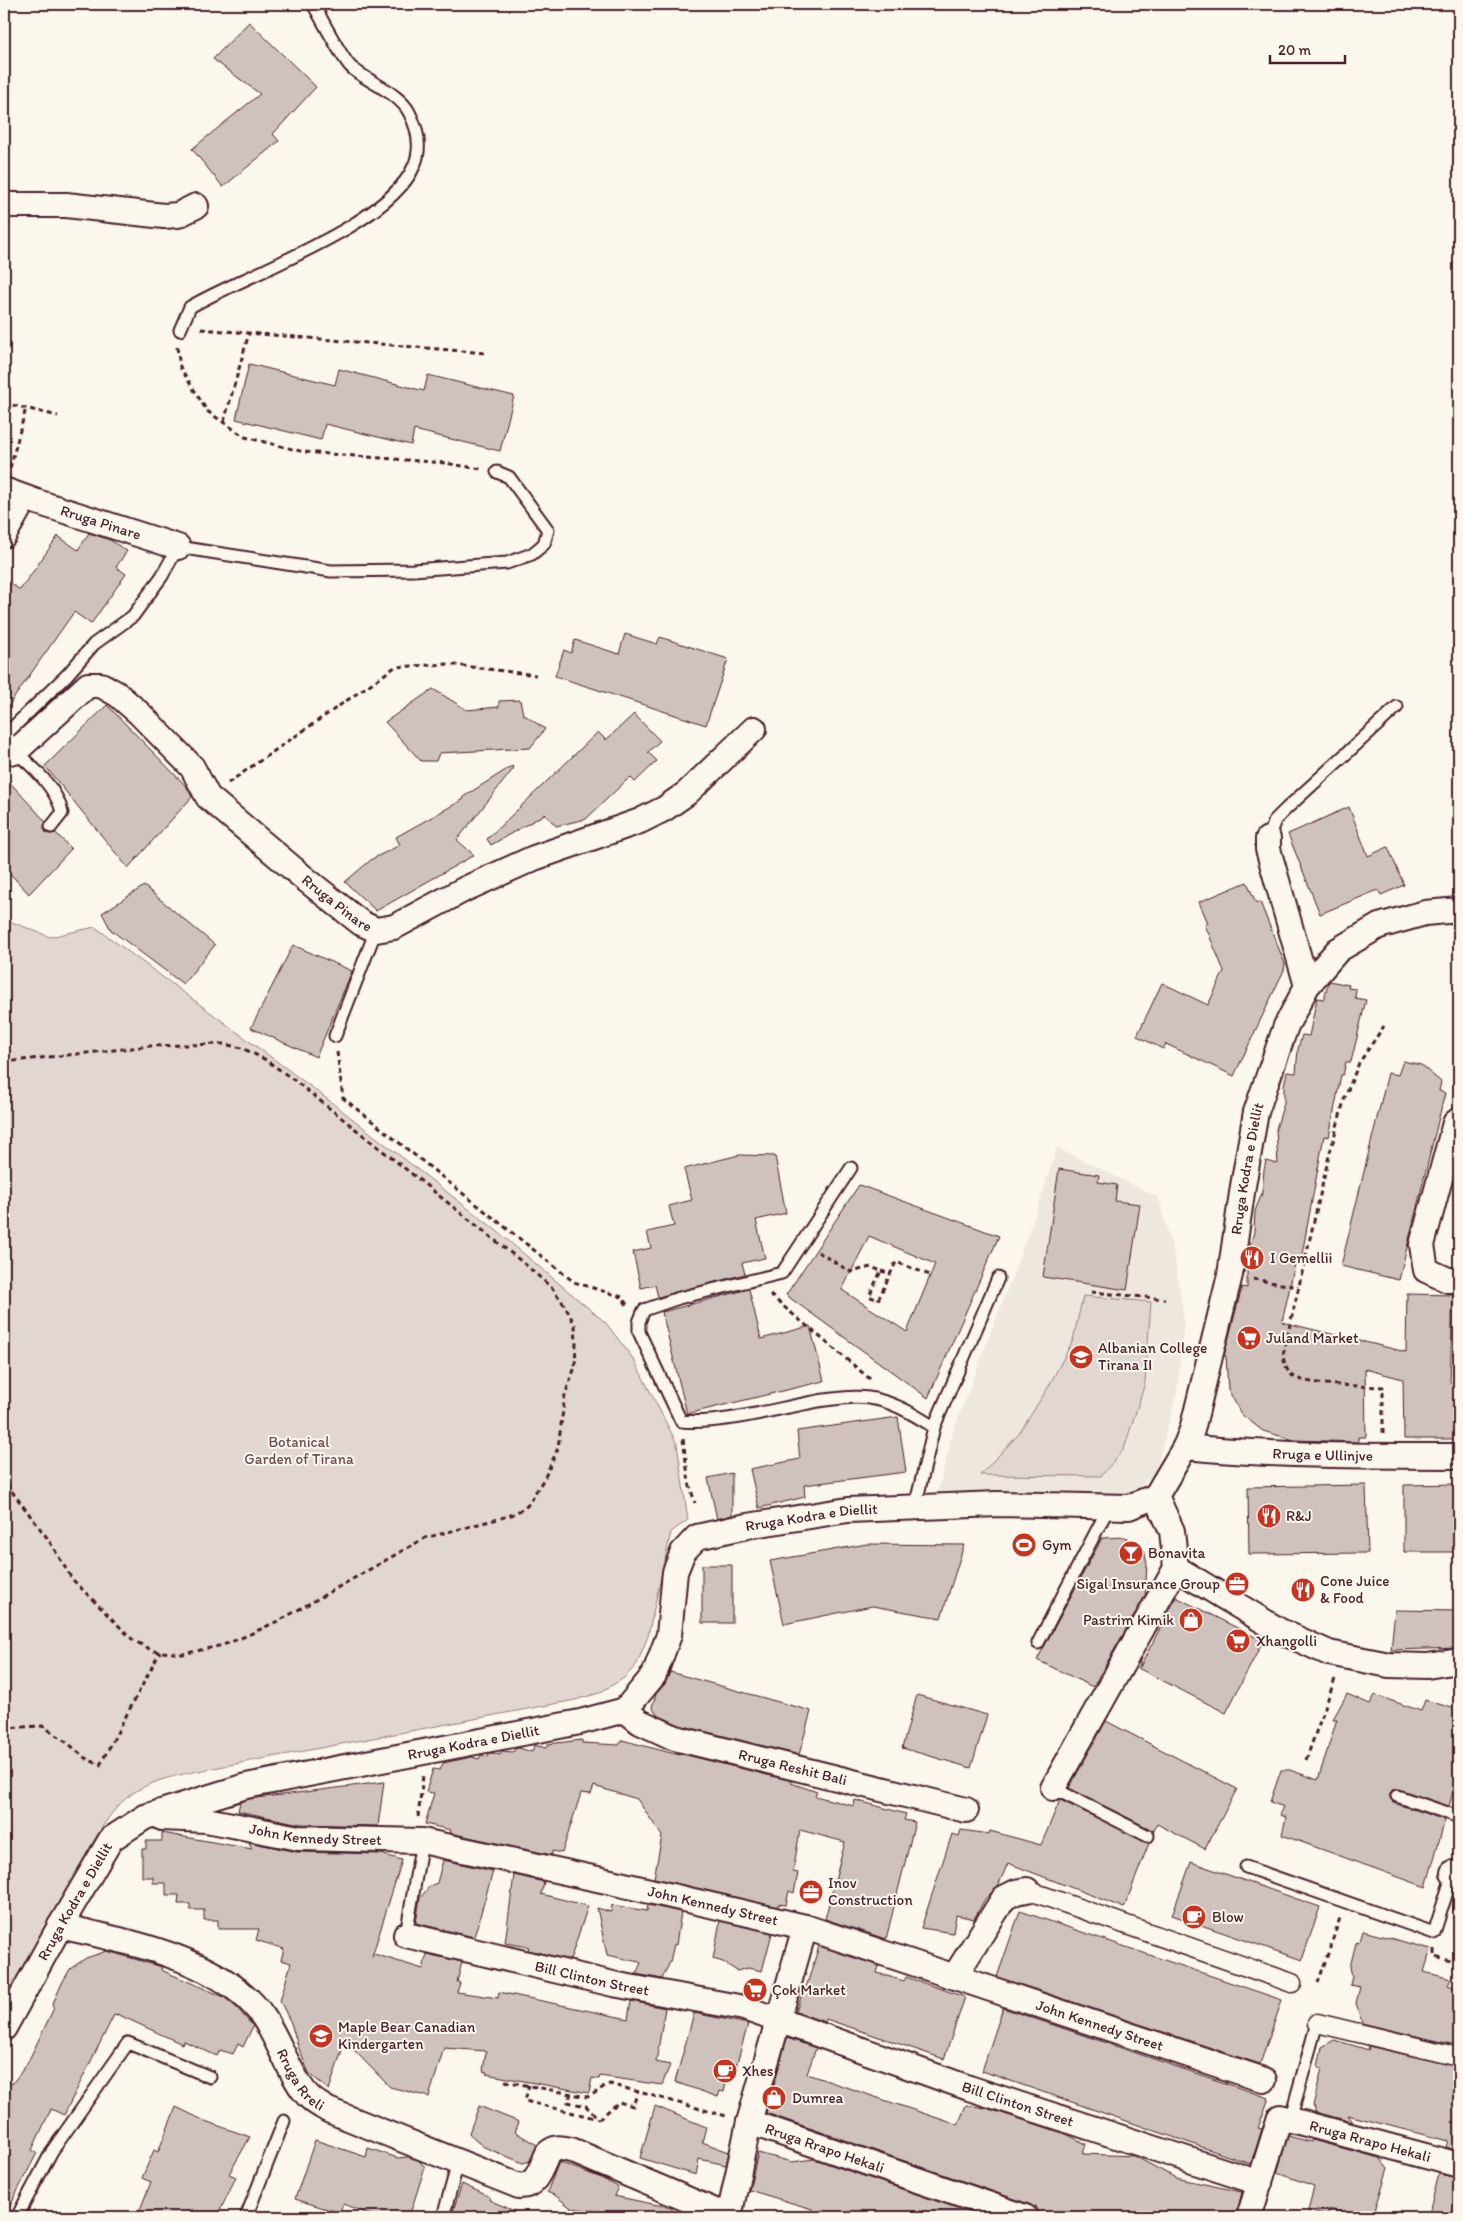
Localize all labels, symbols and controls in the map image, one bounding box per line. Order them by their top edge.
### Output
scale bar [1270,32,1346,64]
text: 20 m [1278,41,1312,59]
street label: Rruga Pinare [58,501,143,544]
street label: Rruga Pinare [298,871,375,936]
street label: Rruga Kodra e Diellit [1227,1100,1268,1236]
restaurant icon: I Gemellii [1239,1245,1265,1271]
place label: I Gemellii [1270,1249,1332,1267]
supermarket icon: Juland Market [1236,1325,1262,1351]
place label: Juland Market [1266,1329,1359,1347]
place label: Albanian College Tirana II [1098,1339,1207,1374]
school or university icon: Albanian College Tirana II [1068,1344,1094,1370]
park label: Botanical Garden of Tirana [244,1433,354,1468]
street label: Rruga e Ullinjve [1272,1444,1373,1465]
street label: Rruga Kodra e Diellit [744,1500,878,1535]
restaurant icon: R&J [1256,1503,1282,1529]
place label: R&J [1286,1507,1312,1525]
sports icon: Gym [1011,1532,1037,1558]
place label: Gym [1042,1536,1071,1554]
bar icon: Bonavita [1118,1540,1144,1566]
place label: Bonavita [1148,1544,1206,1562]
office icon: Sigal Insurance Group [1224,1571,1250,1597]
place label: Cone Juice & Food [1320,1572,1389,1607]
place label: Sigal Insurance Group [1077,1575,1220,1593]
restaurant icon: Cone Juice & Food [1290,1577,1316,1603]
shop icon: Pastrim Kimik [1178,1607,1204,1633]
place label: Pastrim Kimik [1083,1611,1174,1629]
supermarket icon: Xhangolli [1225,1628,1251,1654]
place label: Xhangolli [1256,1632,1317,1650]
street label: Rruga Kodra e Diellit [406,1721,541,1764]
street label: Rruga Reshit Bali [737,1745,849,1789]
street label: John Kennedy Street [248,1820,382,1849]
street label: Rruga Kodra e Diellit [34,1839,116,1964]
place label: Inov Construction [828,1874,913,1909]
office icon: Inov Construction [798,1879,824,1905]
street label: John Kennedy Street [646,1882,780,1930]
cafe icon: Blow [1181,1904,1207,1930]
place label: Blow [1212,1908,1244,1926]
street label: Bill Clinton Street [533,1957,651,2000]
supermarket icon: Çok Market [742,1977,768,2003]
place label: Çok Market [772,1981,846,1999]
street label: John Kennedy Street [1034,1996,1166,2055]
place label: Maple Bear Canadian Kindergarten [338,2018,476,2053]
school or university icon: Maple Bear Canadian Kindergarten [308,2023,334,2049]
street label: Rruga Rreli [273,2046,328,2115]
cafe icon: Xhes [712,2058,738,2084]
place label: Xhes [742,2062,774,2080]
street label: Bill Clinton Street [959,2077,1076,2131]
shop icon: Dumrea [761,2085,787,2111]
place label: Dumrea [792,2089,844,2107]
street label: Rruga Rrapo Hekali [1307,2116,1433,2166]
street label: Rruga Rrapo Hekali [763,2119,887,2177]

